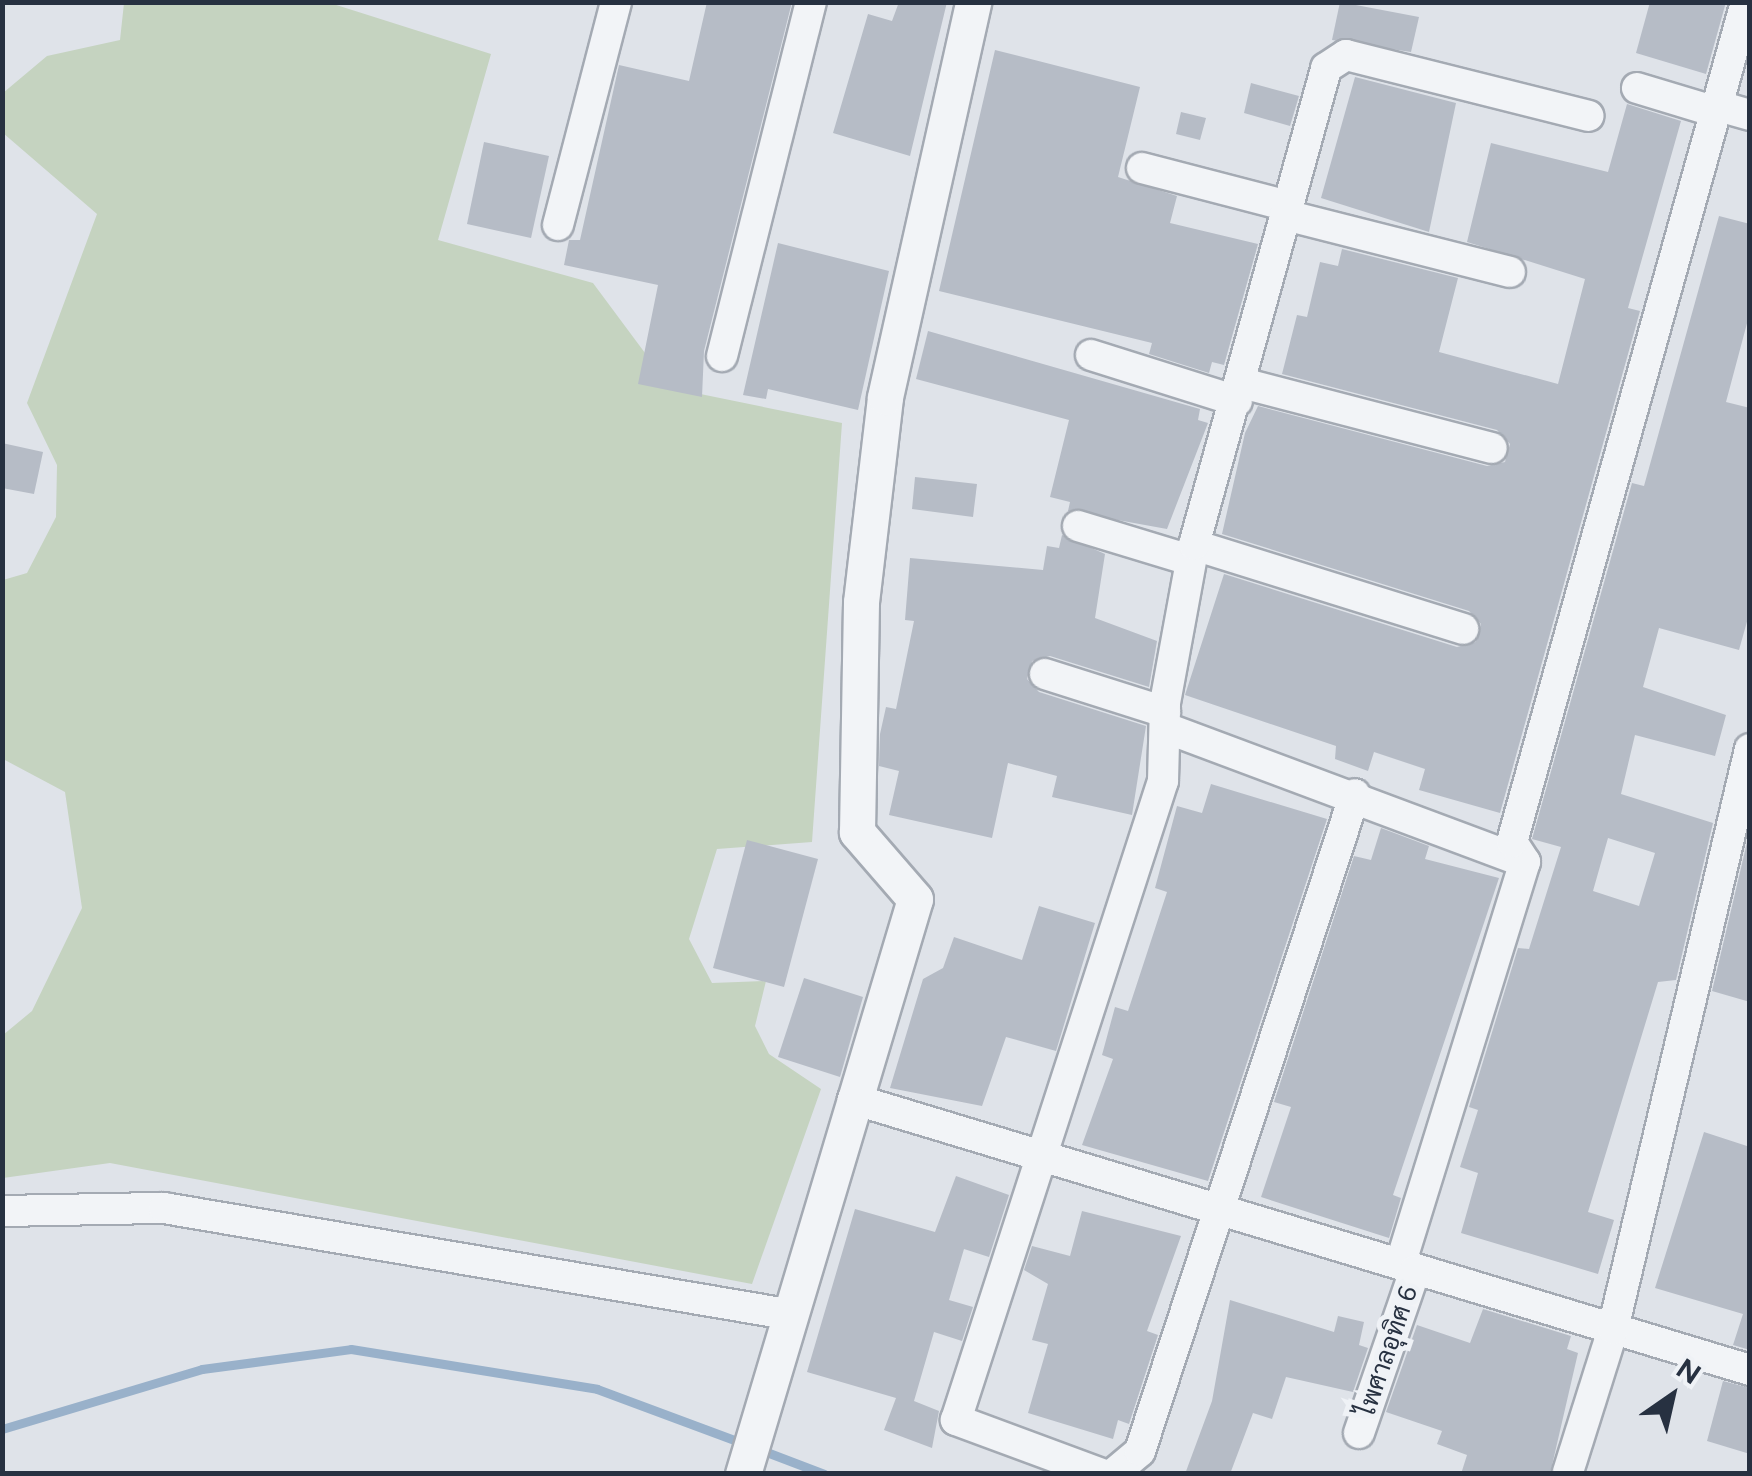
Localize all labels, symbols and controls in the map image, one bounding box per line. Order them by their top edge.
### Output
street label: ไพศาลอุทิศ 6 [1351,1282,1423,1420]
north arrow [1622,1346,1722,1446]
text: N [1670,1351,1707,1391]

